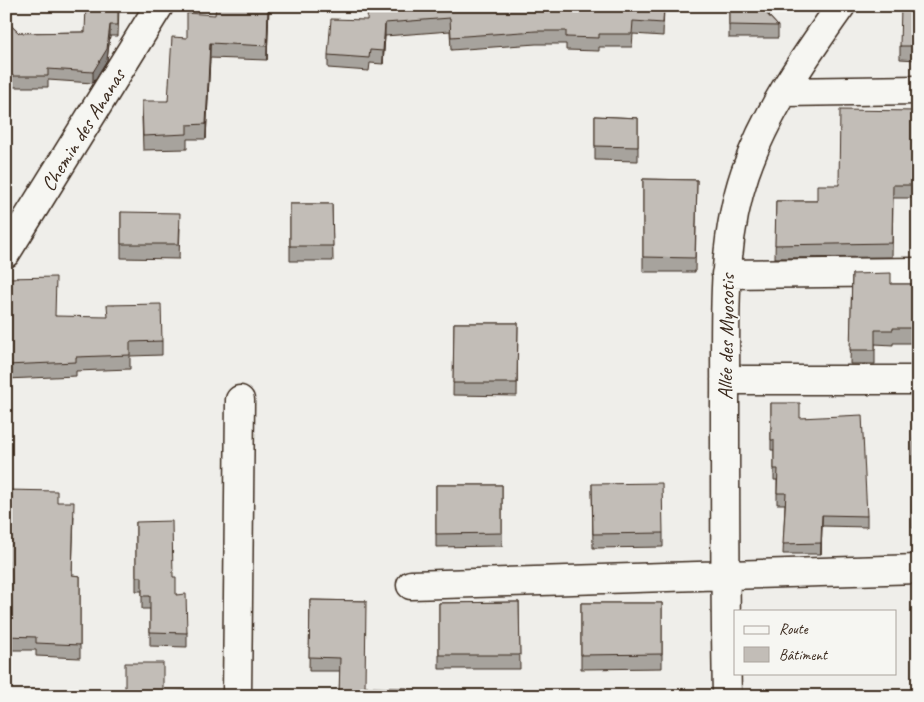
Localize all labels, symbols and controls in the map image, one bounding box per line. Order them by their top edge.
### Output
street label: Chemin des Ananas [35,62,132,196]
street label: Allée des Myosotis [712,272,740,400]
legend [734,610,896,674]
text: Route [779,620,809,639]
text: Bâtiment [779,646,829,665]

